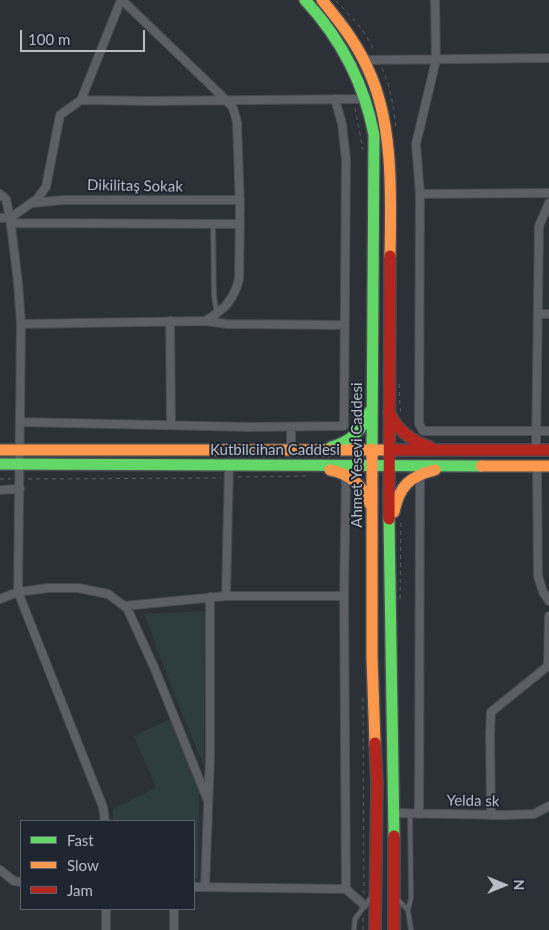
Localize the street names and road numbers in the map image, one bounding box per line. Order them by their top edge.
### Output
street label: Dikilitaş Sokak [87,176,183,196]
street label: Ahmet Yesevi Caddesi [348,382,366,528]
street label: Kutbilcihan Caddesi [210,441,340,459]
street label: Yelda sk [446,792,500,810]

